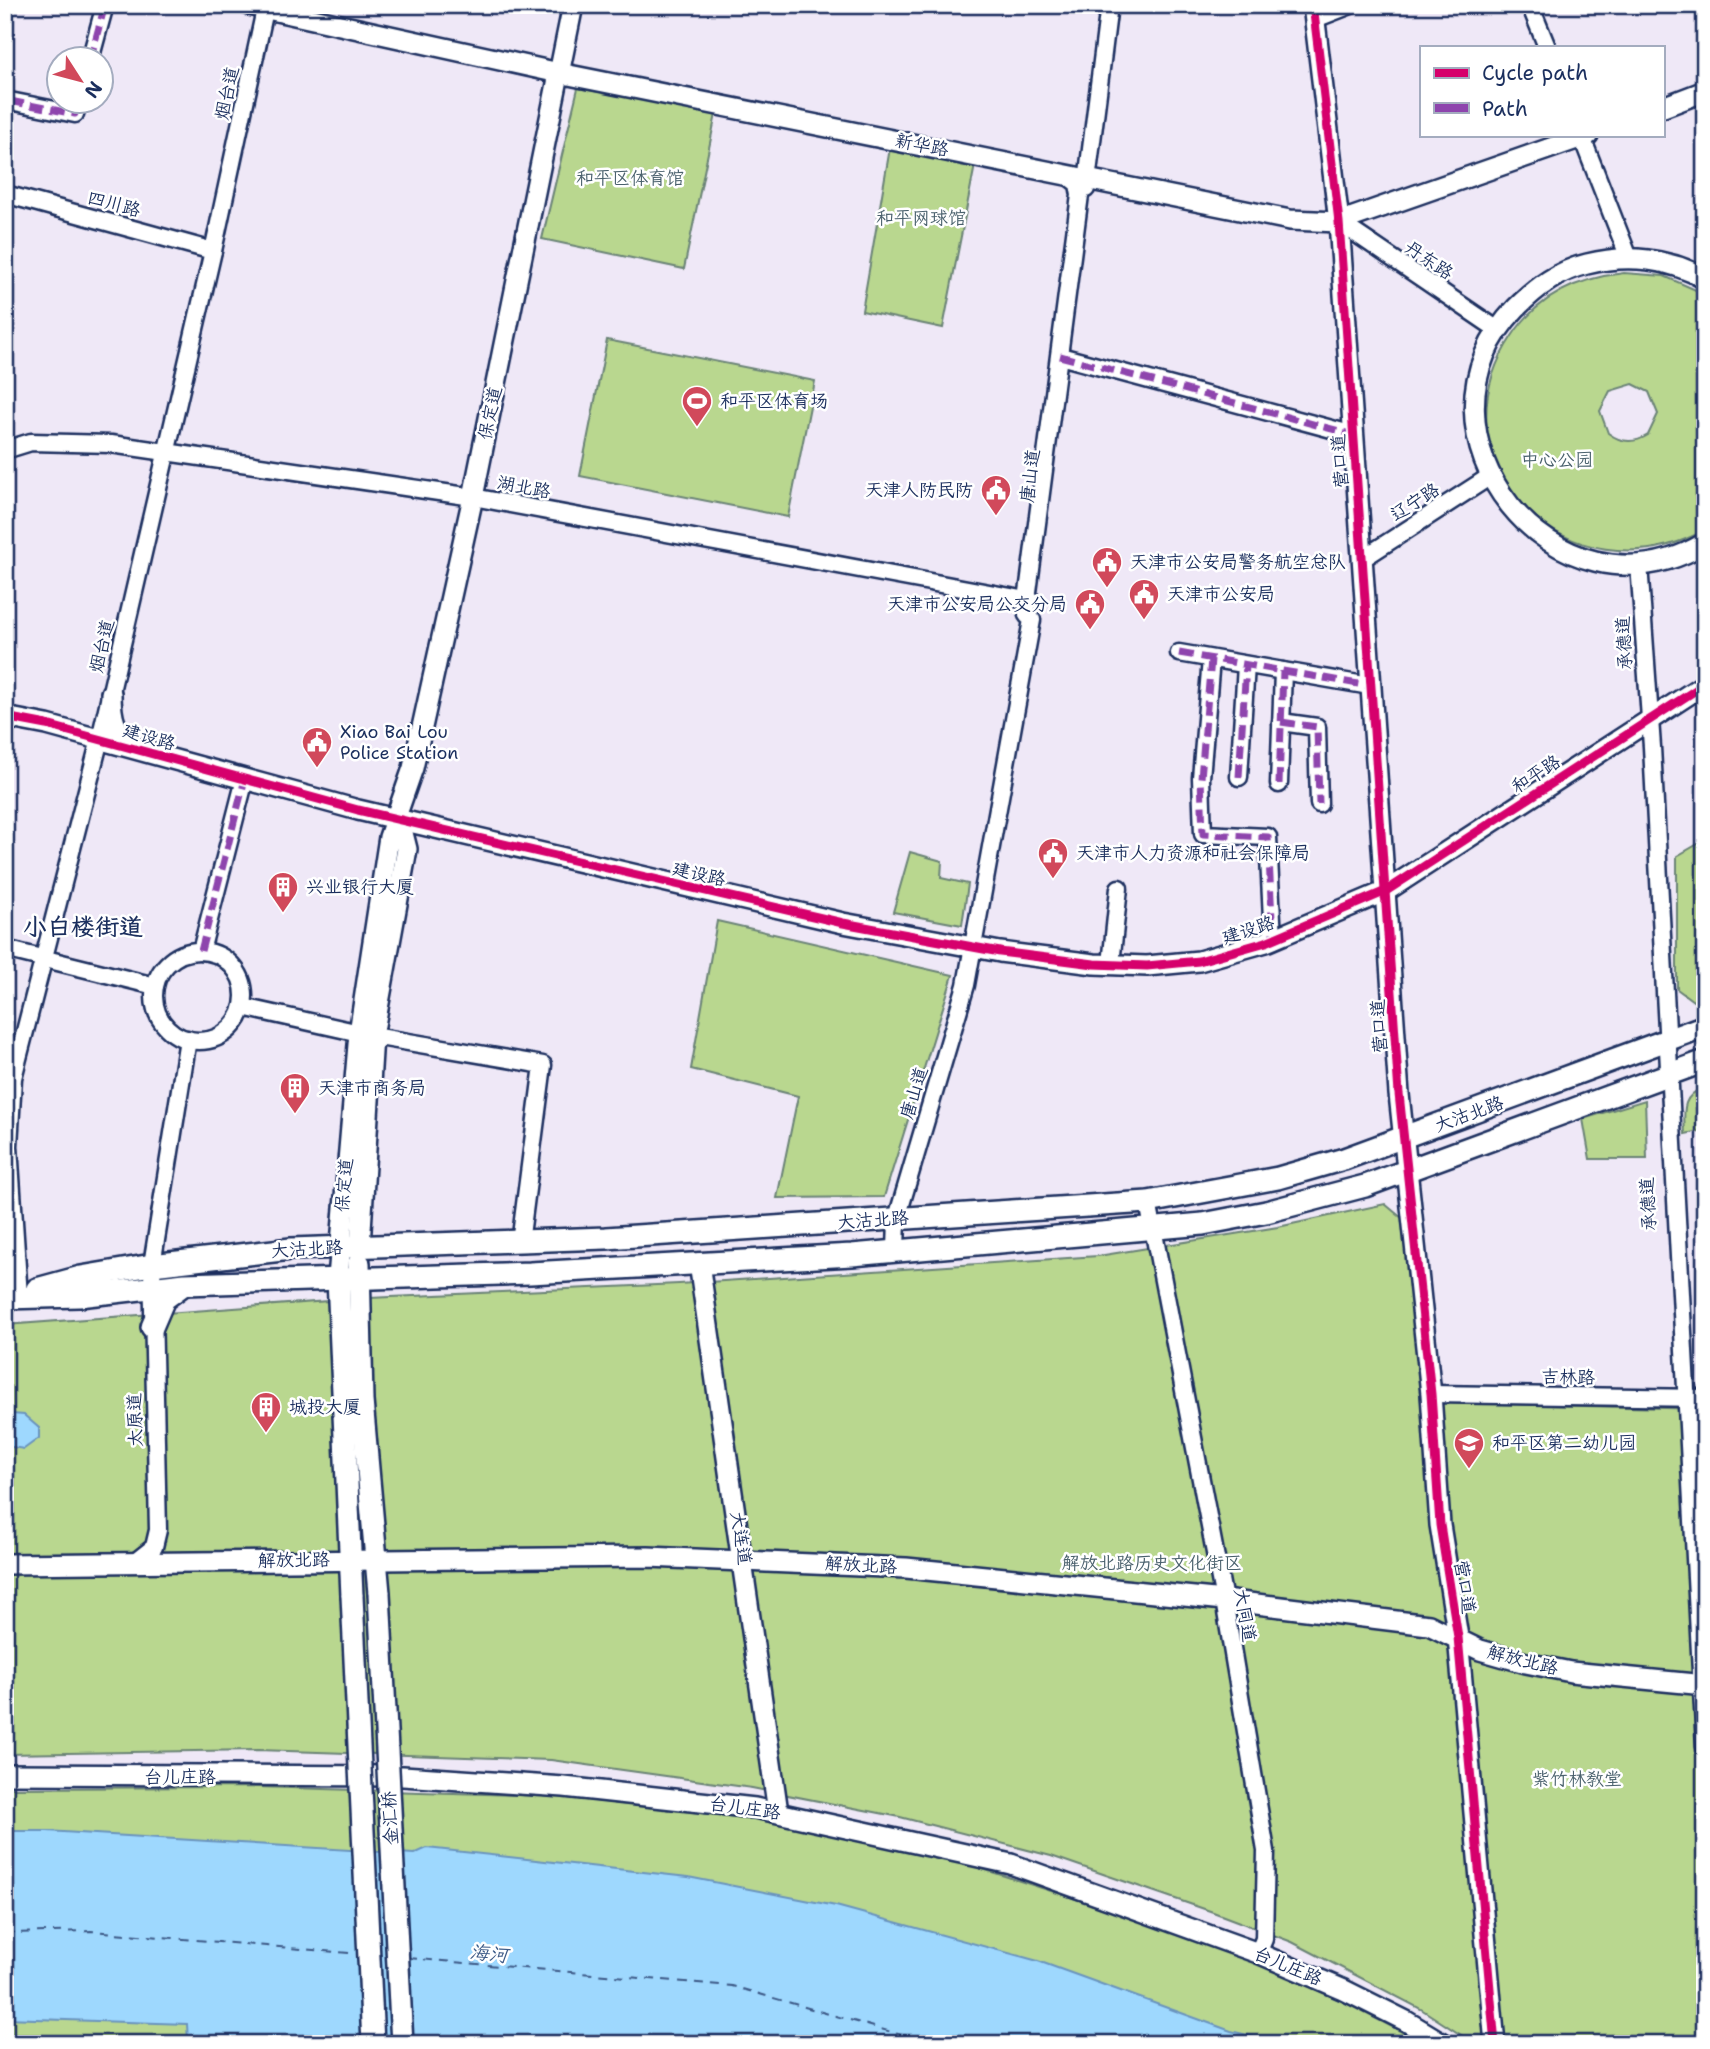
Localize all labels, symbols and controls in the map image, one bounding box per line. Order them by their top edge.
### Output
north arrow [46,46,116,116]
legend [1420,46,1664,136]
text: Cycle path [1482,59,1588,87]
street label: 烟台道 [210,64,244,122]
text: N [79,76,108,103]
text: Path [1482,95,1528,123]
street label: 新华路 [893,128,951,162]
park label: 和平区体育馆 [576,166,684,190]
street label: 四川路 [85,185,143,223]
park label: 和平网球馆 [876,206,966,230]
street label: 丹东路 [1400,235,1458,285]
street label: 保定道 [473,384,507,442]
sports icon: 和平区体育场 [680,384,714,428]
place label: 和平区体育场 [720,389,828,413]
street label: 营口道 [1326,433,1354,489]
street label: 唐山道 [1015,448,1045,504]
park label: 中心公园 [1521,448,1593,472]
street label: 湖北路 [495,470,553,504]
public building icon: 天津人防民防 [979,473,1013,517]
street label: 辽宁路 [1386,477,1444,527]
place label: 天津人防民防 [865,478,973,502]
public building icon: 天津市公安局警务航空总队 [1090,545,1124,589]
place label: 天津市公安局警务航空总队 [1130,550,1346,574]
public building icon: 天津市公安局 [1127,577,1161,621]
place label: 天津市公安局 [1167,582,1275,606]
public building icon: 天津市公安局公交分局 [1073,587,1107,631]
place label: 天津市公安局公交分局 [887,592,1067,616]
street label: 承德道 [1611,615,1637,671]
street label: 烟台道 [84,617,120,675]
street label: 建设路 [120,718,178,756]
place label: Xiao Bai Lou Police Station [340,720,458,765]
public building icon: Xiao Bai Lou Police Station [300,725,334,769]
street label: 和平路 [1507,749,1565,799]
public building icon: 天津市人力资源和社会保障局 [1036,836,1070,880]
place label: 天津市人力资源和社会保障局 [1076,841,1310,865]
street label: 建设路 [670,856,728,892]
building icon: 兴业银行大厦 [266,870,300,914]
place label: 兴业银行大厦 [306,875,414,899]
street label: 建设路 [1219,910,1277,950]
district label: 小白楼街道 [23,911,143,943]
street label: 营口道 [1366,998,1392,1054]
street label: 唐山道 [895,1064,933,1122]
building icon: 天津市商务局 [278,1071,312,1115]
place label: 天津市商务局 [318,1076,426,1100]
street label: 大沽北路 [1431,1090,1507,1138]
street label: 保定道 [330,1157,358,1213]
street label: 承德道 [1635,1176,1661,1232]
street label: 大沽北路 [836,1206,910,1234]
street label: 大沽北路 [270,1235,344,1263]
street label: 吉林路 [1541,1365,1595,1389]
building icon: 城投大厦 [249,1390,283,1434]
street label: 太原道 [122,1393,148,1447]
place label: 城投大厦 [289,1395,361,1419]
school or university icon: 和平区第二幼儿园 [1452,1426,1486,1470]
place label: 和平区第二幼儿园 [1492,1431,1636,1455]
street label: 大连道 [725,1509,757,1567]
street label: 解放北路 [258,1547,330,1573]
street label: 解放北路 [824,1551,898,1579]
park label: 解放北路历史文化街区 [1062,1551,1242,1575]
street label: 营口道 [1449,1558,1481,1616]
street label: 大同道 [1228,1586,1262,1644]
street label: 解放北路 [1485,1640,1561,1680]
street label: 台儿庄路 [144,1765,216,1789]
park label: 紫竹林教堂 [1532,1767,1622,1791]
street label: 金汇桥 [377,1790,403,1846]
street label: 台儿庄路 [708,1791,782,1825]
water label: 海河 [469,1939,512,1968]
street label: 台儿庄路 [1250,1941,1326,1991]

